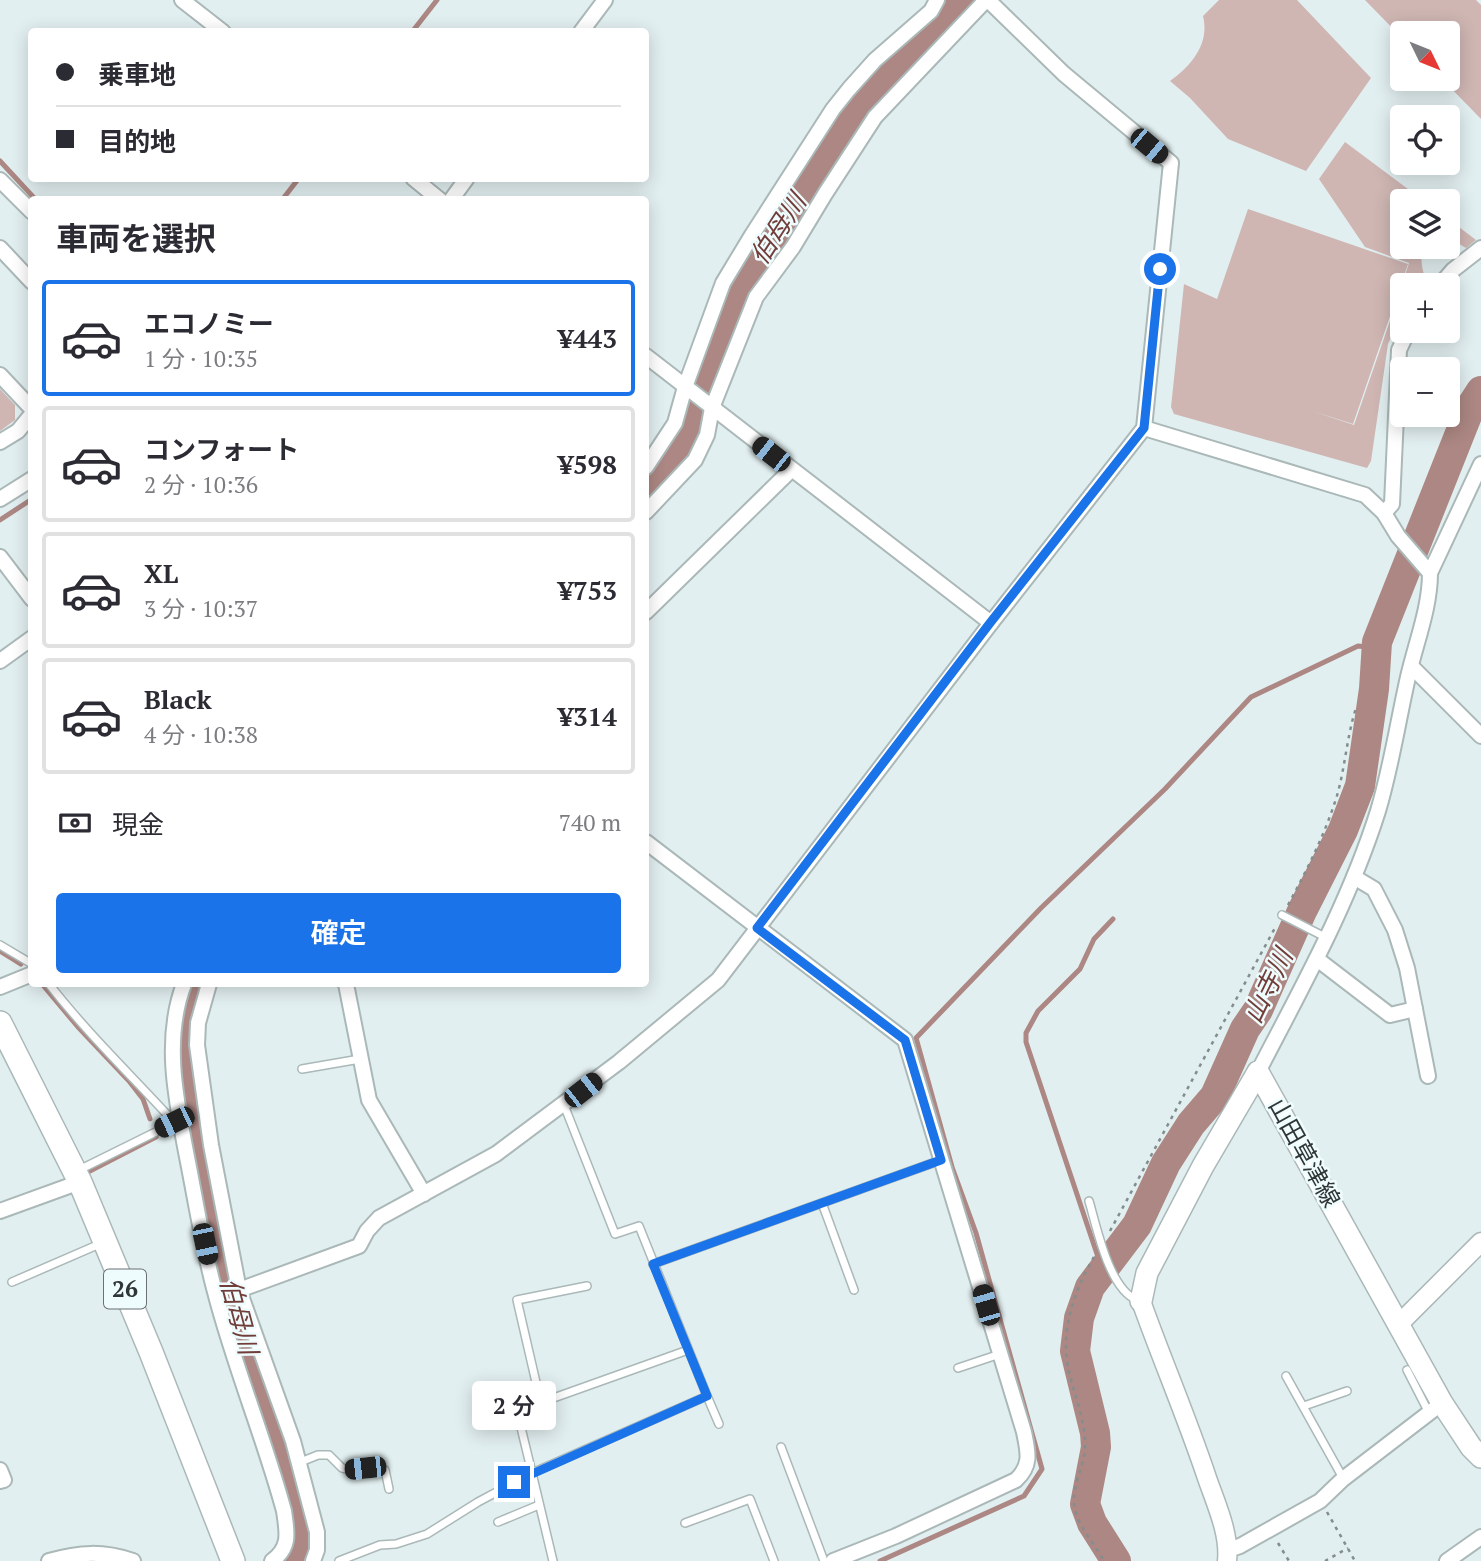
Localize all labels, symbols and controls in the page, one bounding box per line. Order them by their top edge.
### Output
north arrow [1390,21,1460,91]
map controls [1390,21,1460,427]
text: 乗車地 [98,57,176,91]
button: locate [1390,105,1460,175]
text: 目的地 [98,124,176,158]
car [1127,124,1172,168]
water label: 伯母川 [742,184,814,270]
button: layers [1390,189,1460,259]
text: 車両を選択 [56,217,216,259]
route start [1144,253,1176,285]
button: + [1390,273,1460,343]
text: エコノミー [144,306,274,340]
icon: car [60,307,123,370]
text: ¥443 [558,321,617,355]
text: 1 分 · 10:35 [144,343,258,374]
button: − [1390,357,1460,427]
text: コンフォート [144,432,299,466]
icon: car [60,433,123,496]
car [748,433,795,475]
text: ¥598 [558,447,617,481]
text: 2 分 · 10:36 [144,469,258,500]
text: XL [144,556,178,590]
icon: car [60,559,123,622]
text: ¥753 [558,573,617,607]
text: 3 分 · 10:37 [144,593,258,624]
text: Black [144,682,212,716]
icon: car [60,685,123,748]
text: ¥314 [558,699,617,733]
text: 4 分 · 10:38 [144,719,258,750]
icon: cash [56,804,94,842]
text: 現金 [112,807,164,841]
text: 740 m [559,807,621,838]
button: 確定 [56,893,621,973]
water label: 山寺川 [1235,940,1301,1028]
car [560,1069,607,1111]
street label: 山田草津線 [1262,1092,1348,1213]
car [151,1103,198,1141]
car [191,1221,220,1267]
road number: 26 [104,1270,146,1308]
water label: 伯母川 [213,1274,267,1361]
car [971,1282,1002,1328]
callout: 2 分 [472,1380,556,1430]
text: 2 分 [493,1390,535,1421]
car [344,1455,387,1481]
route end [498,1466,530,1498]

